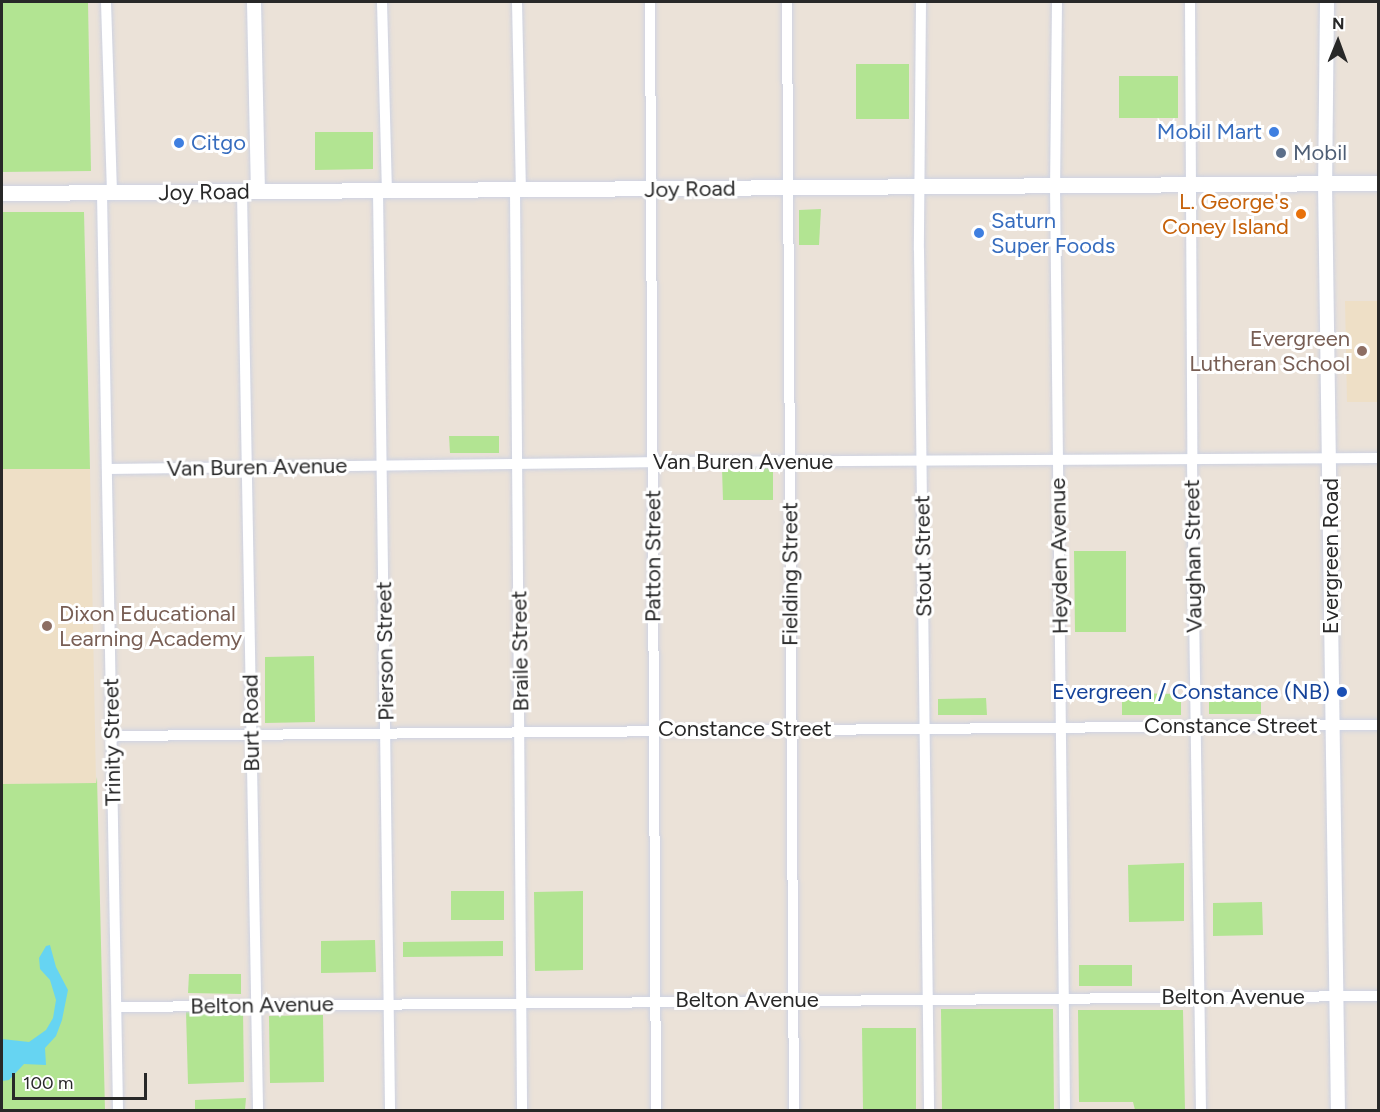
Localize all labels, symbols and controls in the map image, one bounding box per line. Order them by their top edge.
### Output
north arrow [1308,12,1368,72]
text: N [1332,14,1345,33]
place label: Mobil Mart [1157,119,1262,145]
marker: Mobil Mart [1267,125,1281,139]
place label: Citgo [191,130,246,156]
marker: Citgo [172,136,186,150]
place label: Mobil [1293,140,1347,166]
marker: Mobil [1274,146,1288,160]
street label: Joy Road [644,175,736,203]
street label: Joy Road [158,178,250,206]
place label: L. George's Coney Island [1162,188,1289,240]
place label: Saturn Super Foods [991,207,1115,258]
marker: L. George's Coney Island [1294,207,1308,221]
marker: Saturn Super Foods [972,226,986,240]
place label: Evergreen Lutheran School [1189,325,1350,376]
marker: Evergreen Lutheran School [1355,344,1369,358]
street label: Van Buren Avenue [653,449,833,475]
street label: Van Buren Avenue [166,452,348,482]
street label: Heyden Avenue [1044,477,1074,635]
street label: Evergreen Road [1318,478,1344,634]
street label: Vaughan Street [1178,479,1208,633]
street label: Patton Street [640,490,666,622]
street label: Stout Street [909,495,937,617]
street label: Fielding Street [777,502,803,646]
street label: Pierson Street [371,581,399,721]
street label: Braile Street [506,590,534,712]
place label: Dixon Educational Learning Academy [59,600,242,652]
marker: Dixon Educational Learning Academy [40,619,54,633]
street label: Burt Road [237,674,265,772]
street label: Trinity Street [98,678,126,806]
place label: Evergreen / Constance (NB) [1052,679,1330,705]
marker: Evergreen / Constance (NB) [1335,685,1349,699]
street label: Constance Street [1144,713,1318,739]
street label: Constance Street [658,716,832,742]
street label: Belton Avenue [1161,984,1305,1010]
street label: Belton Avenue [675,987,819,1013]
street label: Belton Avenue [190,991,334,1019]
scale bar [15,1061,150,1099]
text: 100 m [23,1072,73,1094]

